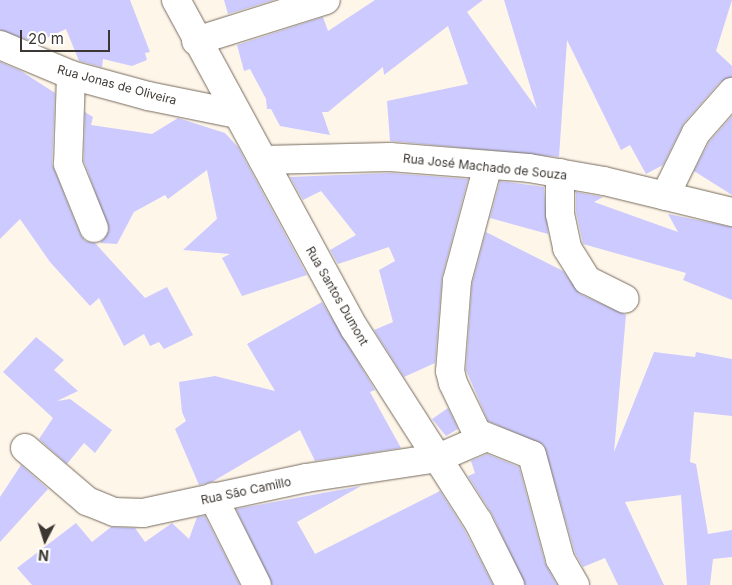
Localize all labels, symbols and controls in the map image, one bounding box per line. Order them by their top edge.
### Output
scale bar [22,20,112,52]
text: 20 m [28,29,64,48]
street label: Rua Jonas de Oliveira [56,62,178,108]
street label: Rua José Machado de Souza [402,151,568,183]
street label: Rua Santos Dumont [303,244,371,348]
street label: Rua São Camillo [200,474,292,508]
north arrow [20,515,70,565]
text: N [38,547,50,564]

